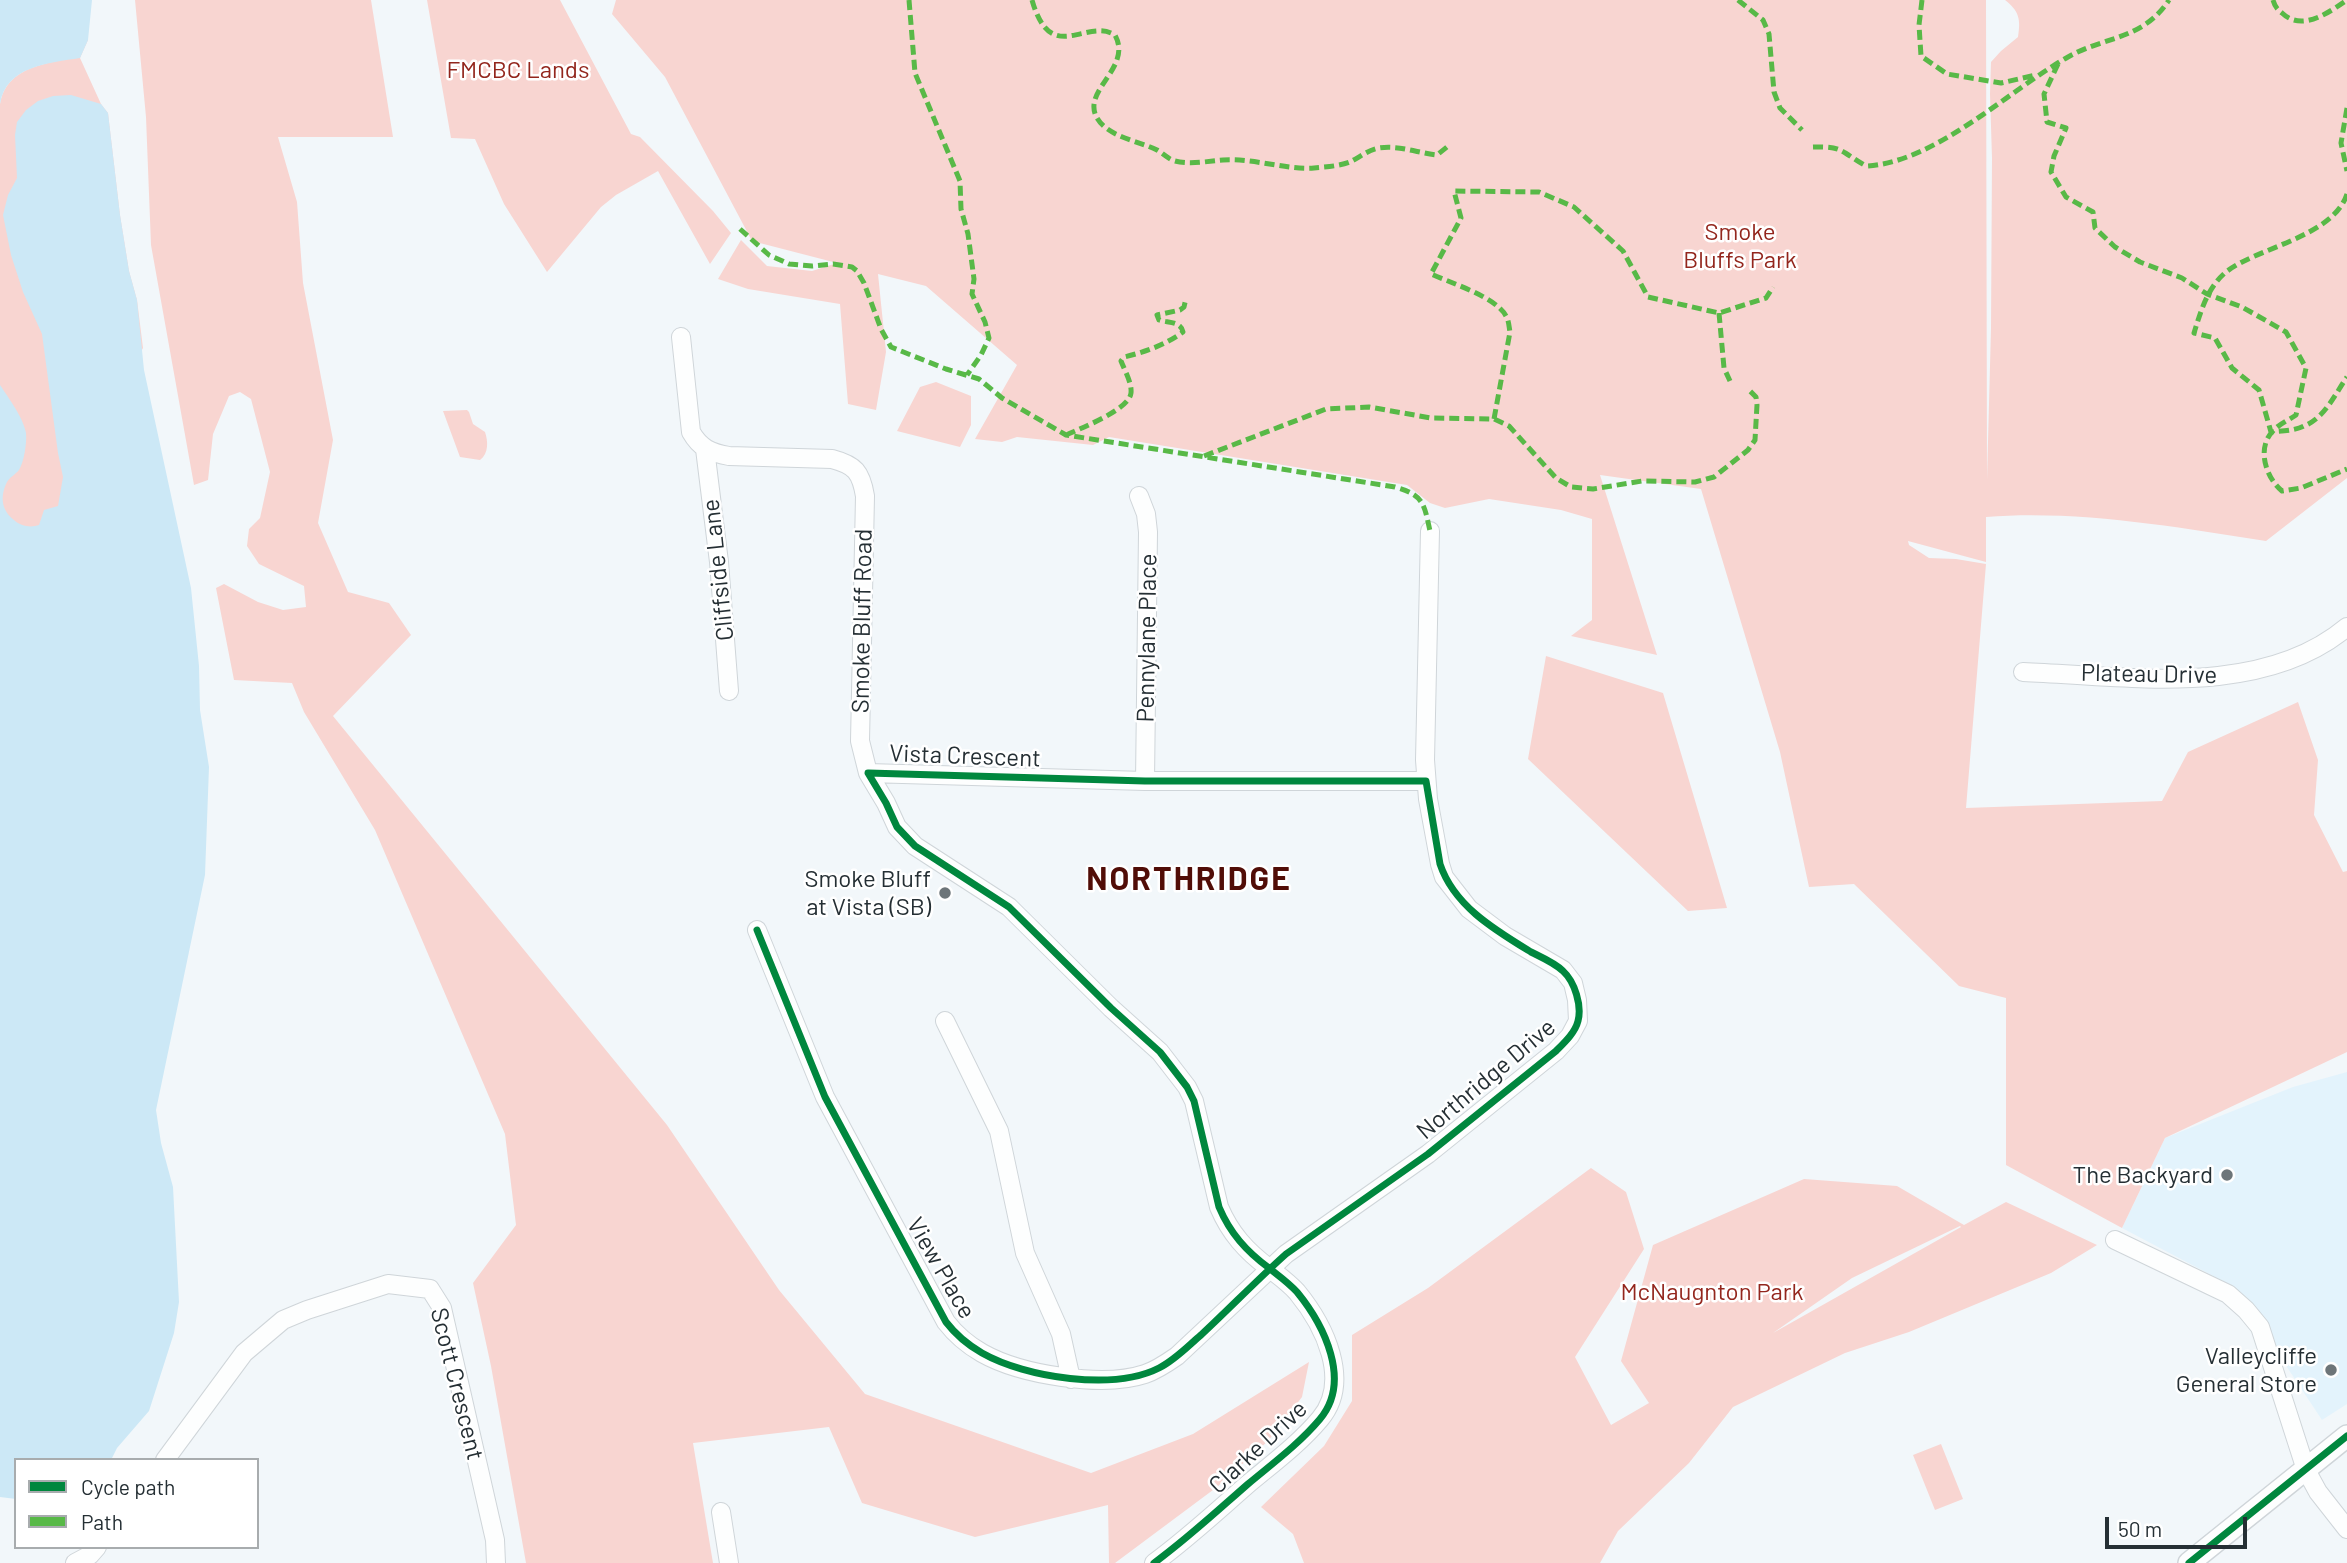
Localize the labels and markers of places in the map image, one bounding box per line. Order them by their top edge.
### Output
place label: Smoke Bluff at Vista (SB) [805,865,931,921]
marker: Smoke Bluff at Vista (SB) [937,885,953,901]
place label: The Backyard [2073,1161,2213,1189]
marker: The Backyard [2219,1167,2235,1183]
place label: Valleycliffe General Store [2176,1342,2317,1398]
marker: Valleycliffe General Store [2323,1362,2339,1378]

